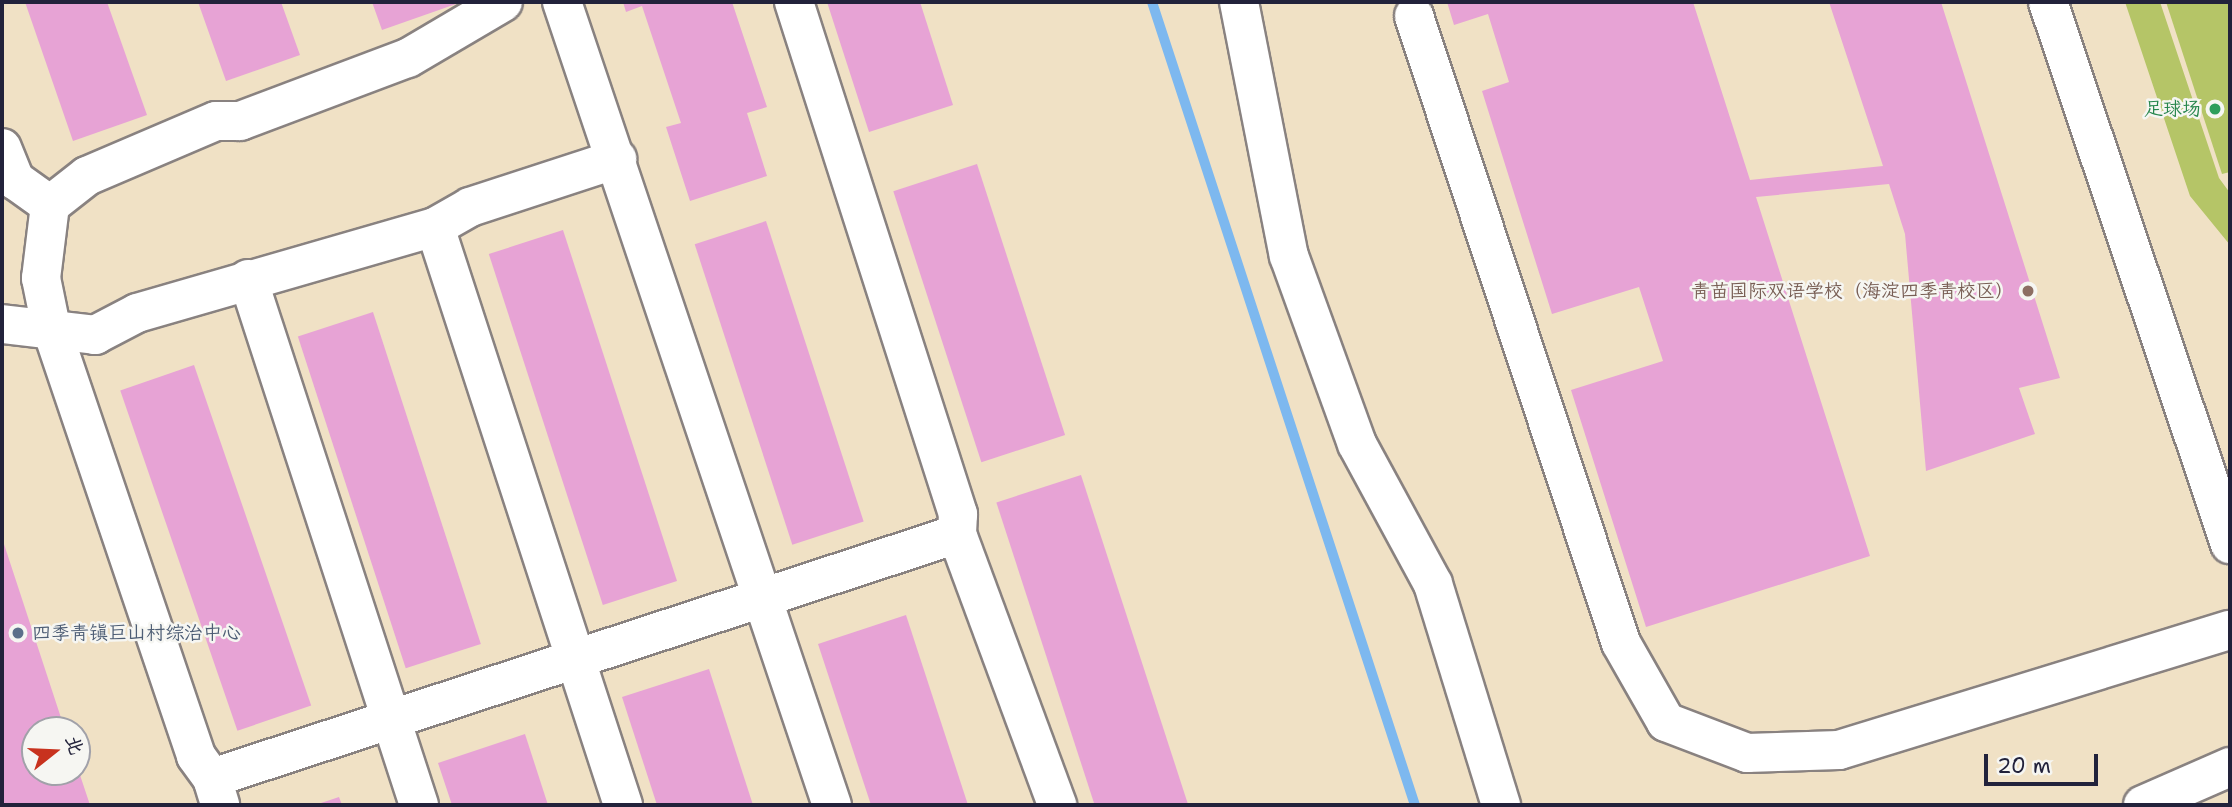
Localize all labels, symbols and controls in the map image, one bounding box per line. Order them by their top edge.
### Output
place label: 足球场 [2144,98,2201,120]
marker: 足球场 [2207,101,2223,117]
place label: 青苗国际双语学校（海淀四季青校区） [1691,280,2014,302]
marker: 青苗国际双语学校（海淀四季青校区） [2020,283,2036,299]
place label: 四季青镇巨山村综治中心 [32,622,241,644]
marker: 四季青镇巨山村综治中心 [10,625,26,641]
north arrow [21,716,91,786]
text: 北 [60,732,89,758]
scale bar [1987,740,2101,784]
text: 20 m [1997,752,2051,780]

